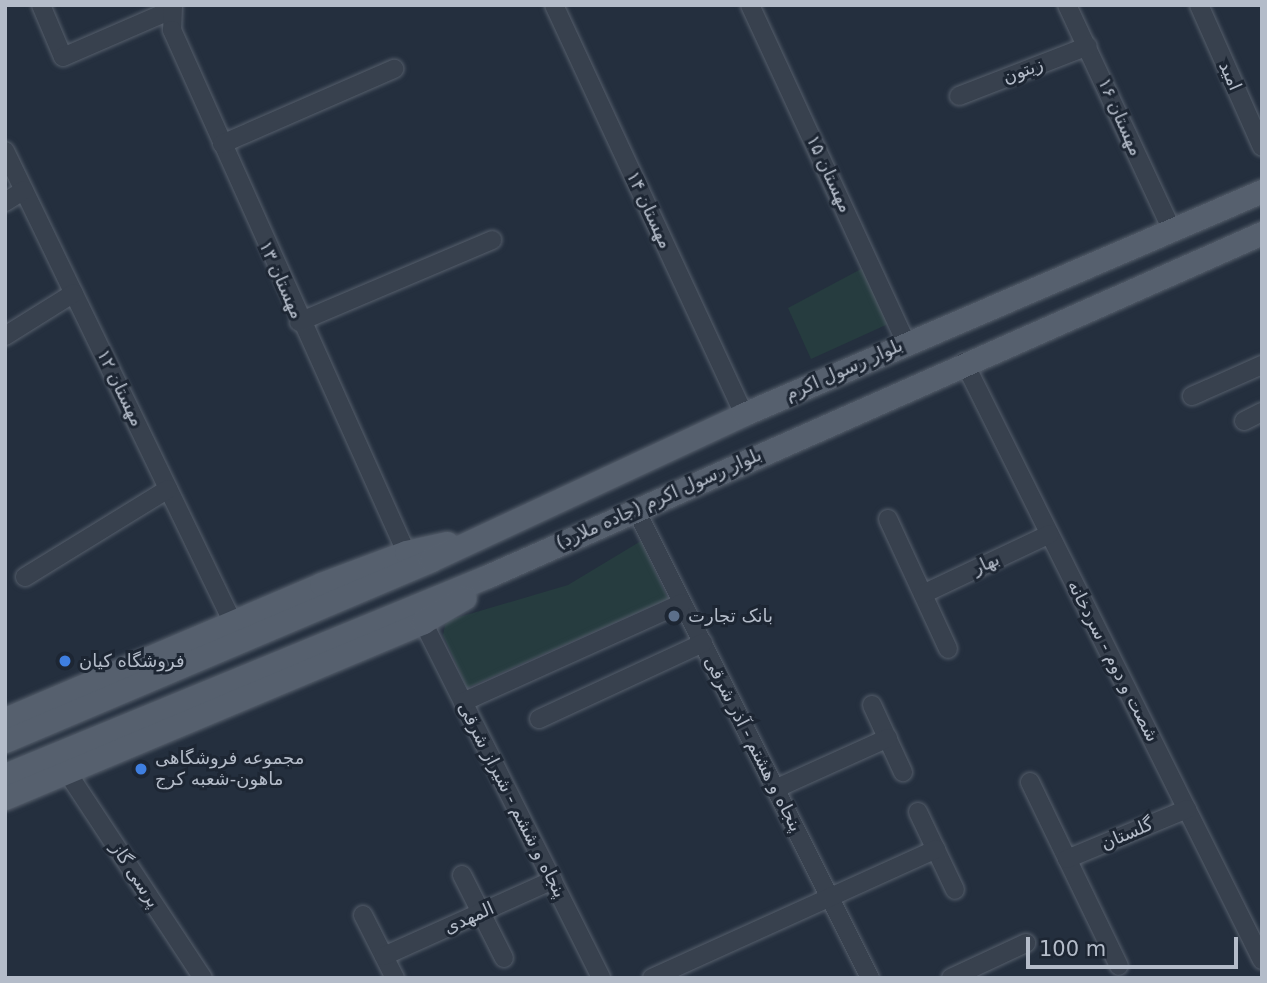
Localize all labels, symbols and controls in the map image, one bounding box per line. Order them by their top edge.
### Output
street label: زیتون [1000,53,1046,89]
street label: امید [1214,58,1246,94]
street label: مهستان ۱۶ [1093,75,1147,159]
street label: مهستان ۱۵ [802,132,856,216]
street label: مهستان ۱۴ [622,168,676,252]
street label: مهستان ۱۳ [254,238,308,322]
street label: بلوار رسول اکرم [782,334,906,406]
street label: مهستان ۱۲ [92,346,148,430]
street label: بلوار رسول اکرم (جاده ملارد) [553,444,765,554]
street label: بهار [969,548,1003,580]
street label: شصت و دوم - سردخانه [1063,577,1163,745]
place label: بانک تجارت [688,605,773,627]
marker: بانک تجارت [666,608,682,624]
place label: فروشگاه کیان [79,650,185,672]
marker: فروشگاه کیان [57,653,73,669]
street label: پنجاه و هشتم - آذر شرقی [699,653,807,835]
street label: پنجاه و ششم - شیراز شرقی [453,699,571,901]
place label: مجموعه فروشگاهی ماهون-شعبه کرج [155,748,304,790]
marker: مجموعه فروشگاهی ماهون-شعبه کرج [133,761,149,777]
street label: گلستان [1098,813,1156,855]
street label: پرسی گاز [106,838,164,912]
street label: المهدی [441,897,497,939]
scale bar [1029,923,1241,967]
text: 100 m [1039,937,1106,961]

